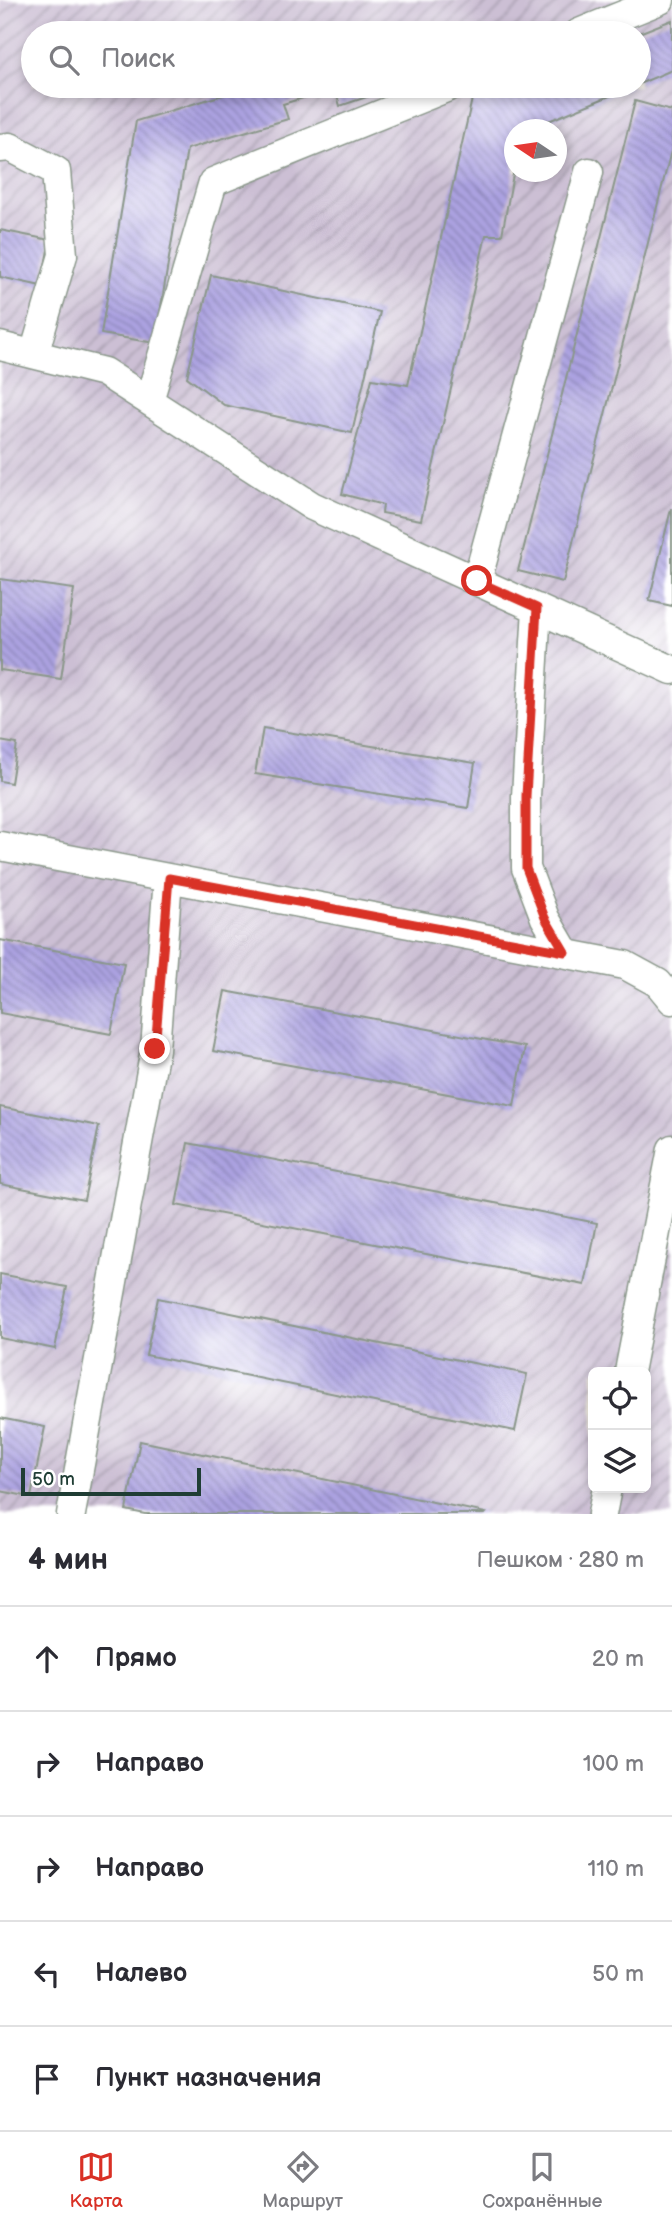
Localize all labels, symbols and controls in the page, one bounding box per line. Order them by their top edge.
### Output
search box [21,21,651,98]
icon: search [45,41,83,79]
text: Поиск [101,44,175,75]
north arrow [504,119,567,182]
route start [461,565,492,596]
route end [139,1033,170,1064]
map controls [588,1367,651,1493]
button: locate [588,1367,651,1430]
button: layers [588,1430,651,1493]
scale bar [21,1465,201,1497]
text: 50 m [32,1468,75,1491]
text: 4 мин [28,1542,108,1578]
text: Пешком · 280 m [476,1546,644,1574]
icon: ahead [28,1640,66,1678]
text: Прямо [95,1643,177,1674]
text: 20 m [592,1645,644,1673]
icon: right [28,1745,66,1783]
text: Направо [95,1748,204,1779]
text: 100 m [583,1750,644,1778]
icon: right [28,1850,66,1888]
text: Направо [95,1853,204,1884]
text: 110 m [587,1855,644,1883]
icon: left [28,1955,66,1993]
text: Налево [95,1958,187,1989]
text: 50 m [592,1960,644,1988]
icon: arrive [28,2060,66,2098]
text: Пункт назначения [95,2063,321,2094]
tab: Карта [70,2148,123,2213]
tab: Маршрут [262,2148,343,2213]
tab: Сохранённые [482,2148,602,2213]

